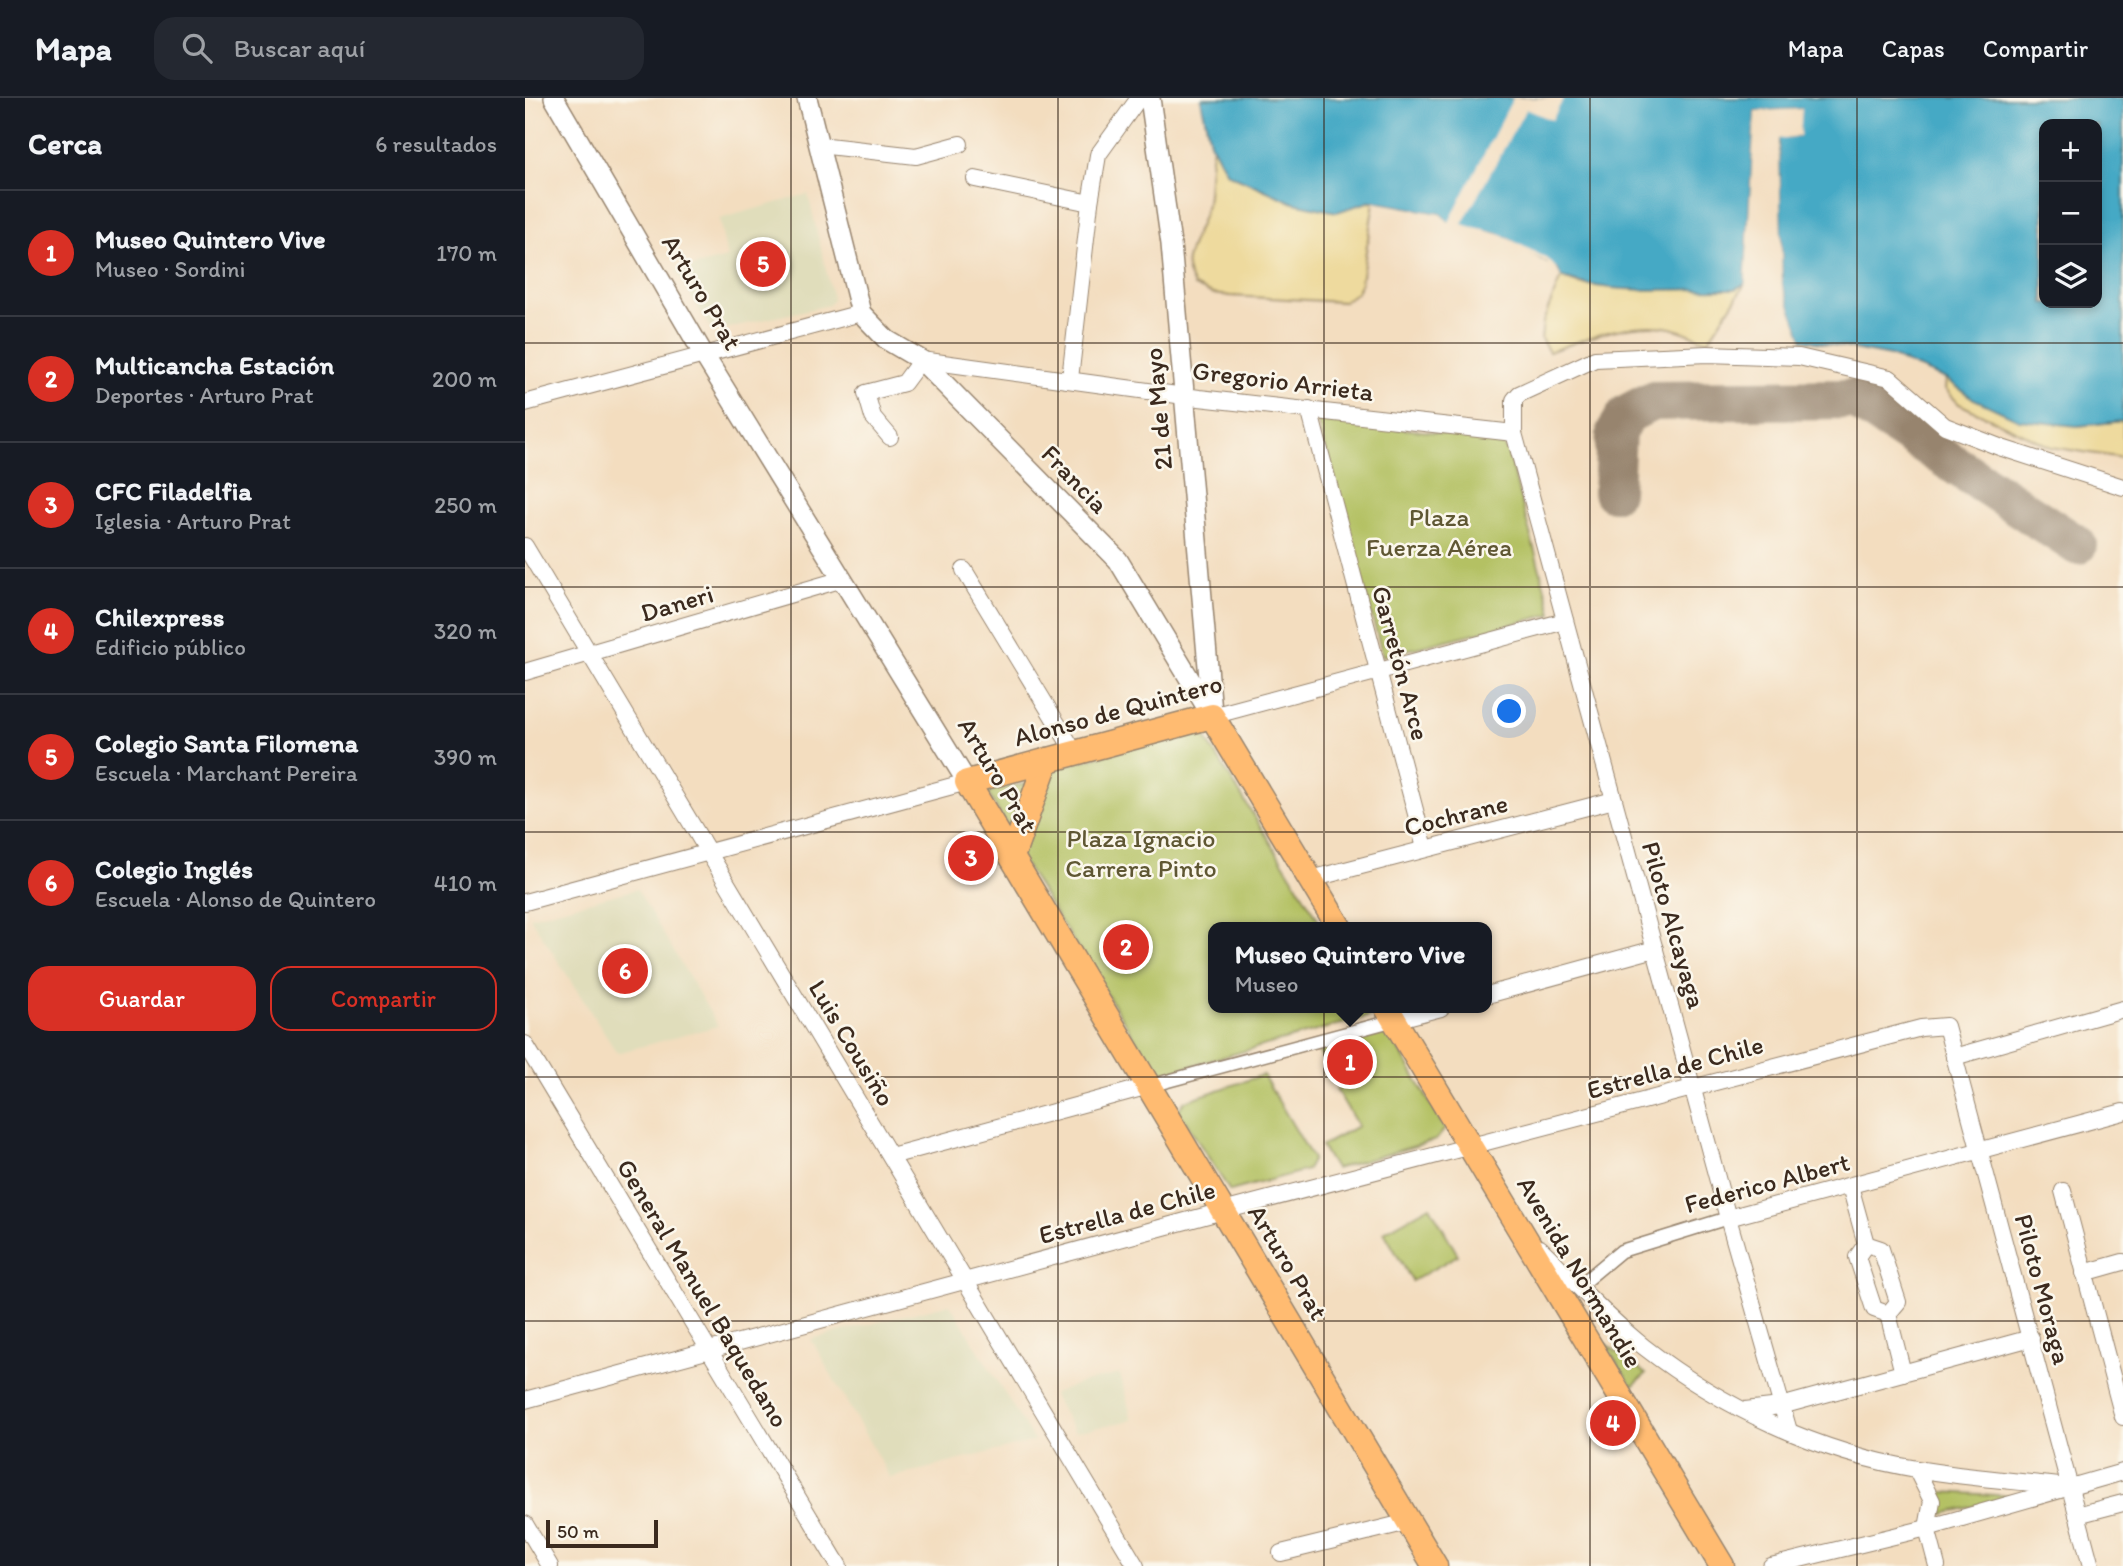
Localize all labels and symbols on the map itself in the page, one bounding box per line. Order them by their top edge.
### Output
street label: Arturo Prat [655,229,749,356]
pin: 5 [740,238,786,290]
street label: 21 de Mayo [1137,346,1179,472]
street label: Gregorio Arrieta [1191,354,1376,408]
street label: Francia [1035,438,1116,520]
park label: Plaza Fuerza Aérea [1366,501,1512,563]
street label: Daneri [637,577,717,629]
street label: Garretón Arce [1365,582,1437,744]
street label: Alonso de Quintero [1010,667,1226,753]
your location [1492,694,1526,728]
street label: Arturo Prat [951,712,1045,839]
street label: Cochrane [1401,787,1511,843]
park label: Plaza Ignacio Carrera Pinto [1065,822,1217,884]
pin: 3 [948,832,994,884]
street label: Piloto Alcayaga [1635,838,1713,1013]
pin: 2 [1103,921,1149,973]
pin: 6 [602,945,648,997]
street label: Luis Cousiño [802,974,902,1112]
street label: Estrella de Chile [1583,1028,1767,1106]
pin: 1 [1327,1036,1373,1088]
street label: Federico Albert [1681,1146,1853,1220]
street label: General Manuel Baquedano [610,1153,796,1433]
street label: Avenida Normandie [1510,1170,1650,1374]
street label: Estrella de Chile [1035,1173,1219,1251]
street label: Arturo Prat [1241,1199,1335,1326]
street label: Piloto Moraga [2008,1210,2079,1368]
pin: 4 [1590,1397,1636,1449]
scale bar [546,1517,658,1549]

